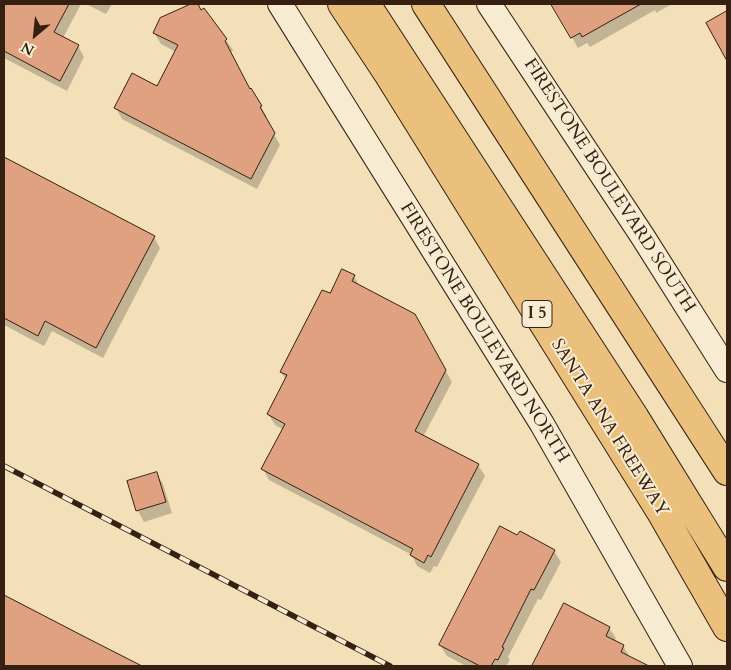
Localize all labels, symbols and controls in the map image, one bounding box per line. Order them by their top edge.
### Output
north arrow [10,10,60,60]
text: N [18,37,38,60]
street label: FIRESTONE BOULEVARD SOUTH [519,55,699,317]
street label: FIRESTONE BOULEVARD NORTH [395,199,573,467]
road number: I 5 [522,300,552,328]
street label: SANTA ANA FREEWAY [546,335,672,521]

